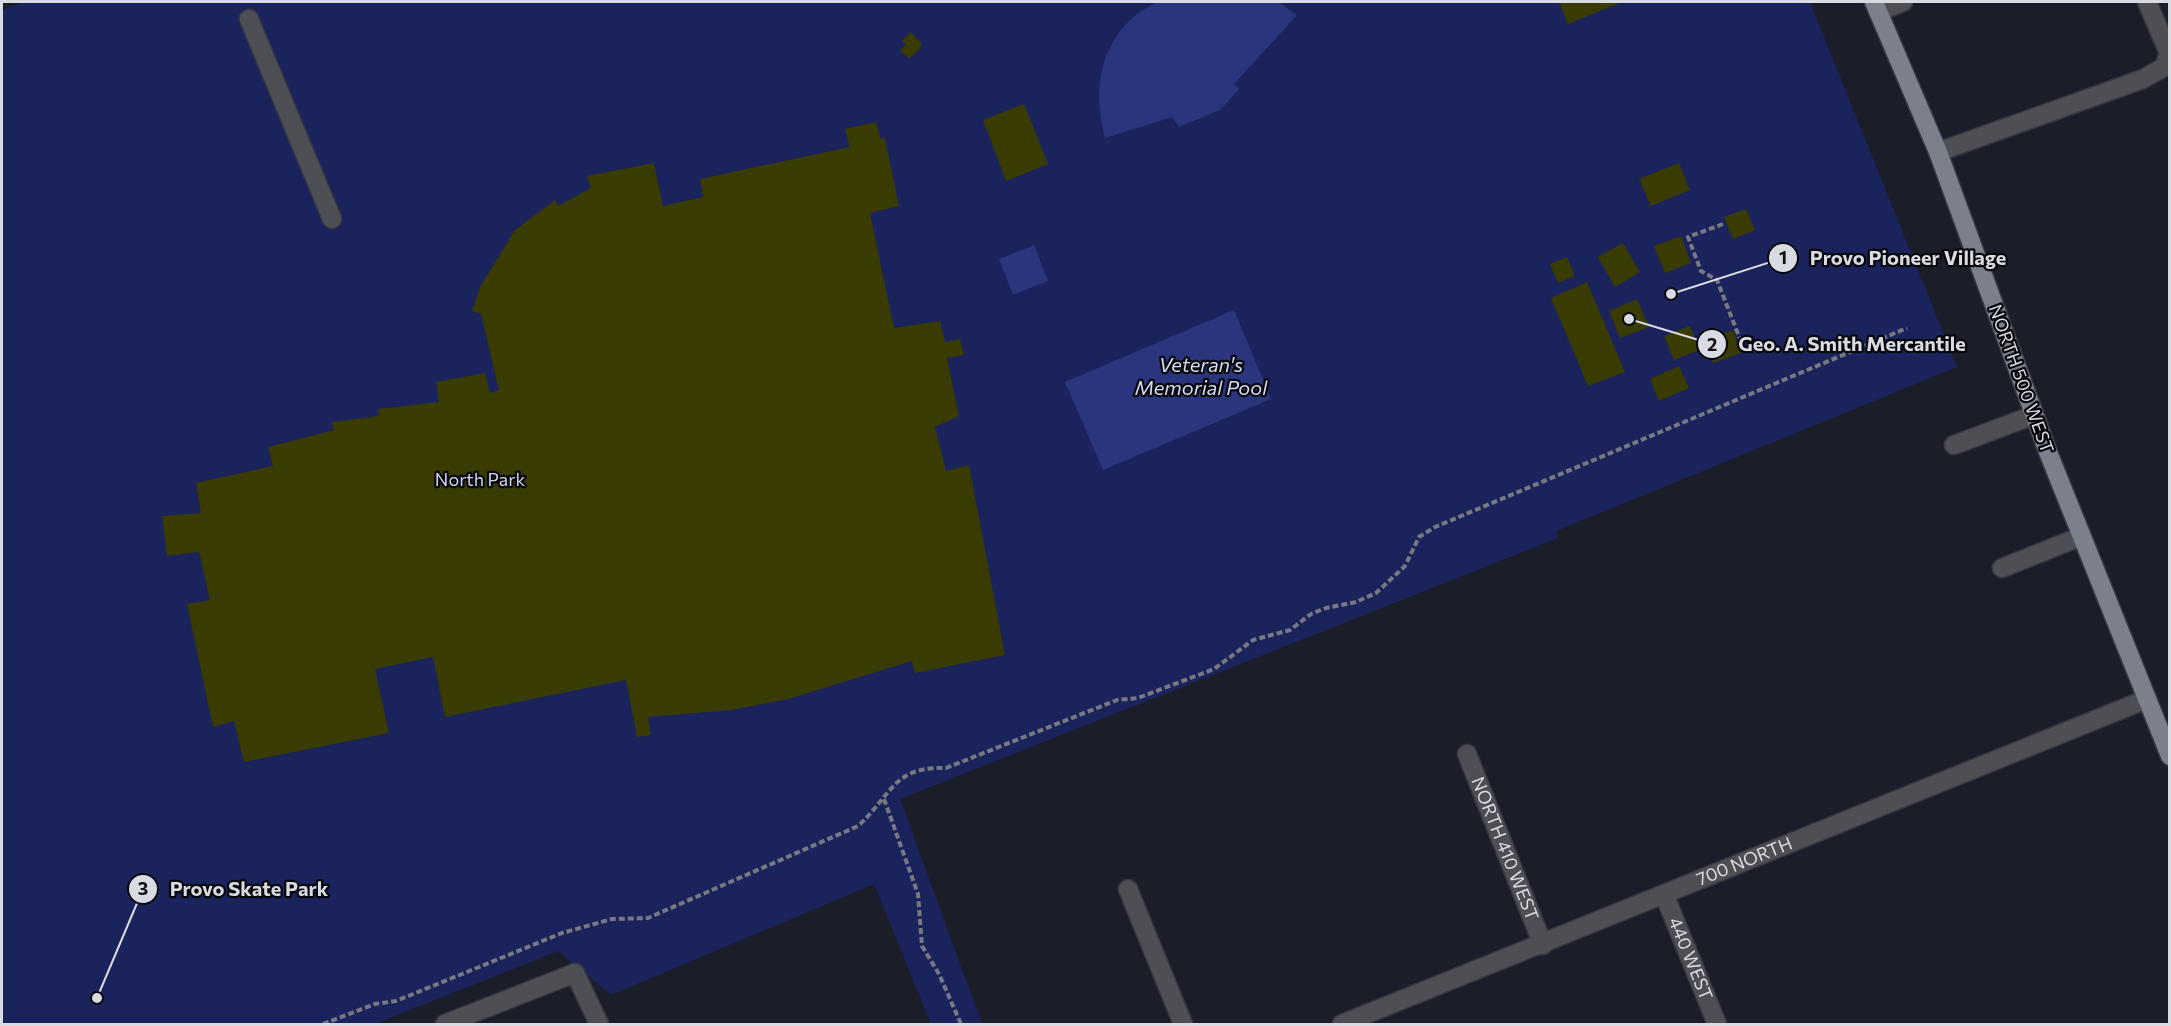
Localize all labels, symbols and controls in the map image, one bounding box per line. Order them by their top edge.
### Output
callout: Provo Pioneer Village [1768,239,2018,277]
text: Provo Pioneer Village [1810,245,2006,269]
text: 1 [1779,246,1787,268]
street label: NORTH 500 WEST [1985,301,2059,456]
callout: Geo. A. Smith Mercantile [1697,325,1978,363]
text: Geo. A. Smith Mercantile [1738,331,1966,355]
text: 2 [1707,333,1717,355]
water label: Veteran's Memorial Pool [1135,352,1268,399]
park label: North Park [435,468,525,490]
street label: NORTH 410 WEST [1467,773,1544,923]
street label: 700 NORTH [1693,831,1795,890]
callout: Provo Skate Park [128,870,340,908]
text: Provo Skate Park [170,876,329,900]
text: 3 [138,877,148,899]
street label: 440 WEST [1665,914,1718,1003]

